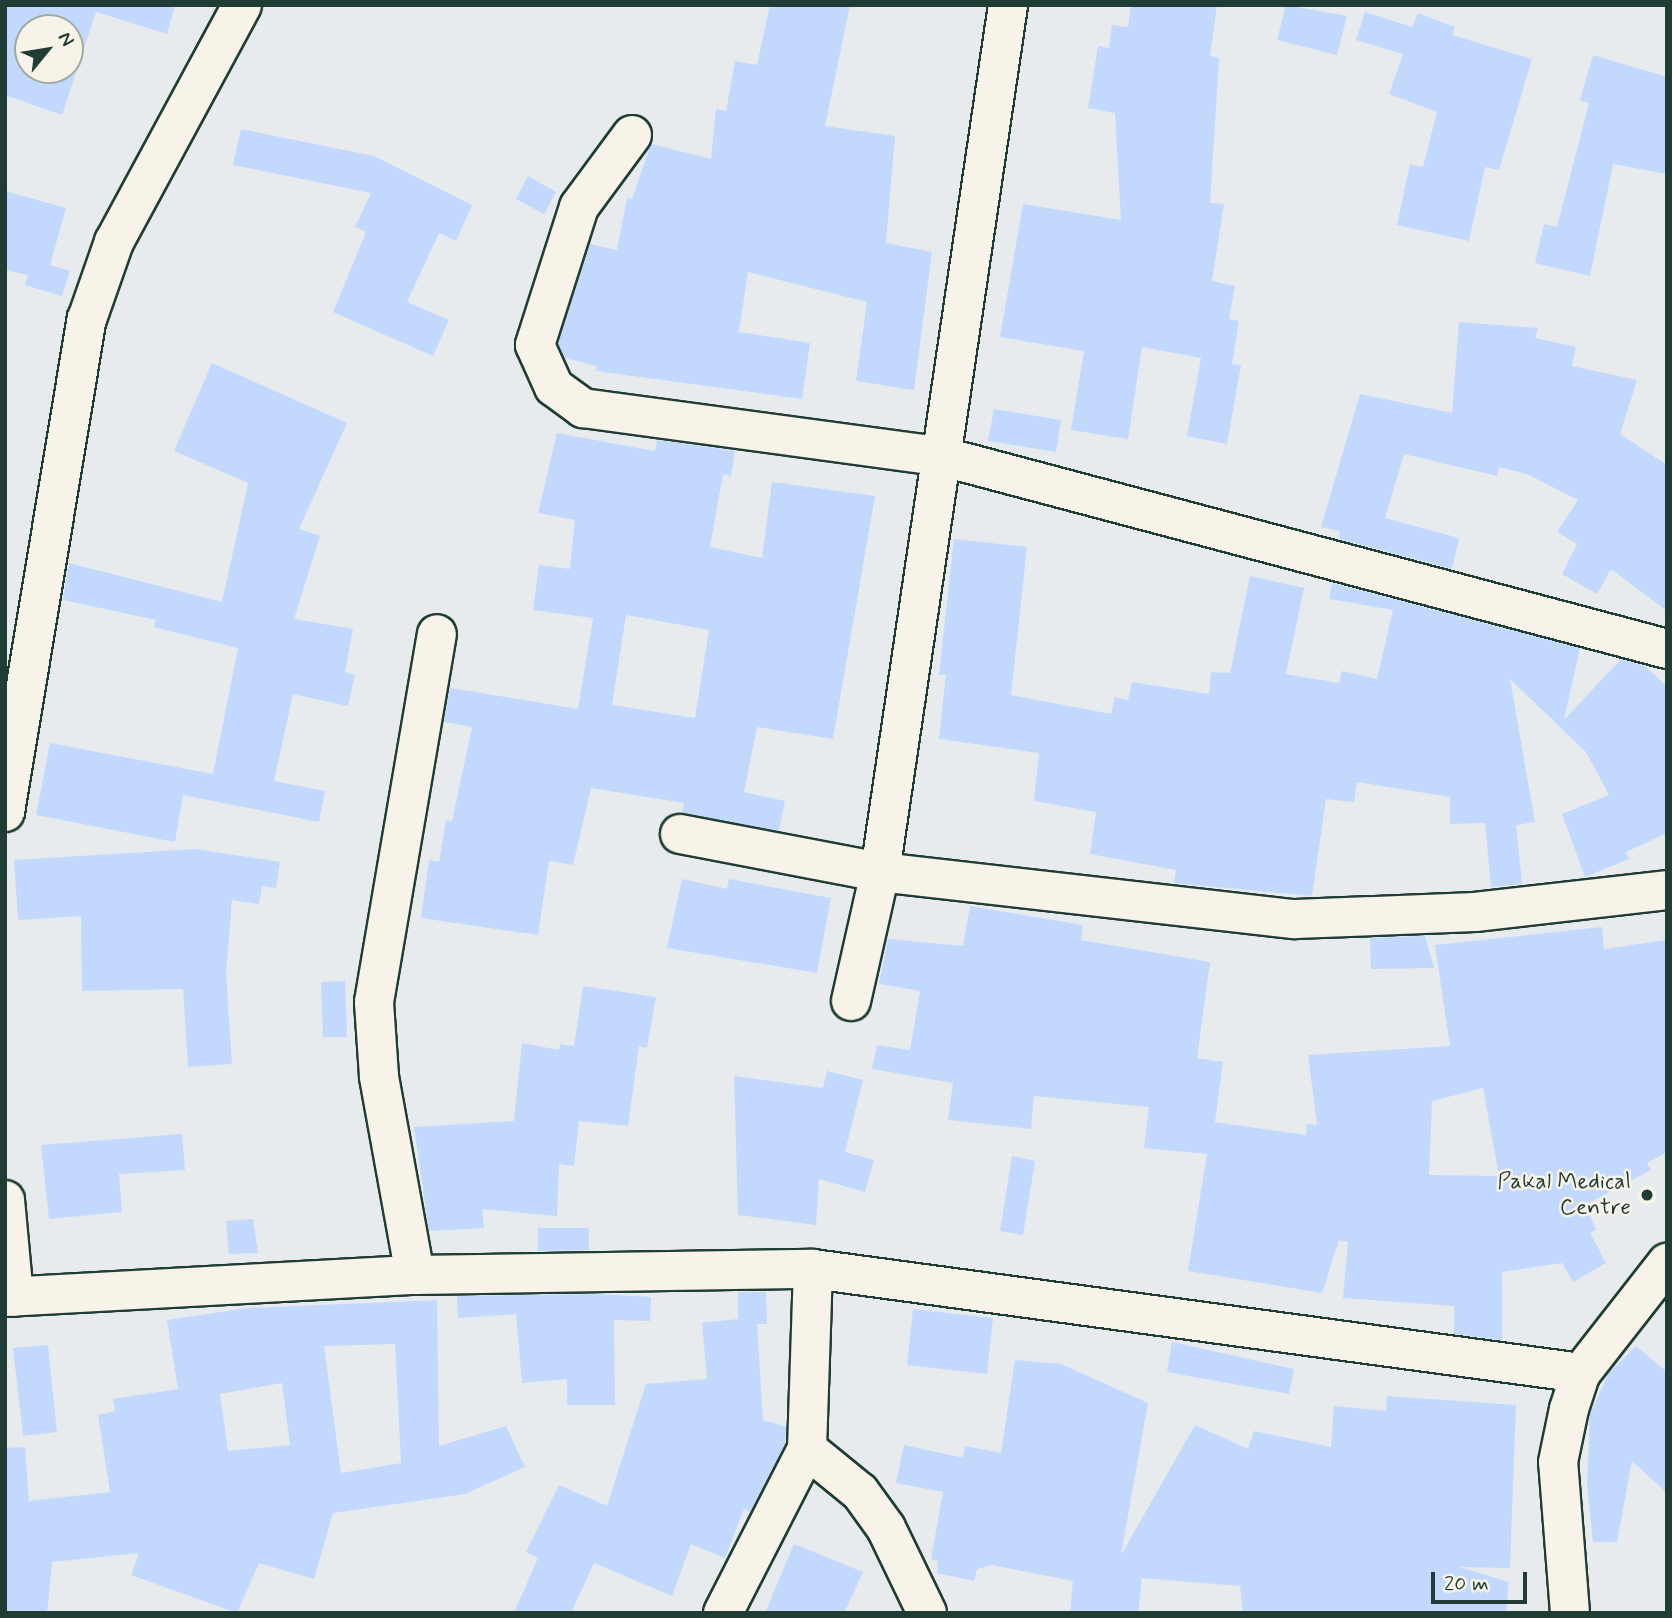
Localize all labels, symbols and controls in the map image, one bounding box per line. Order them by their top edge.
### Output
north arrow [14,14,84,84]
text: N [52,28,80,51]
place label: Pakal Medical Centre [1494,1168,1631,1222]
marker: Pakal Medical Centre [1637,1185,1657,1205]
scale bar [1434,1558,1530,1602]
text: 20 m [1444,1570,1489,1598]

